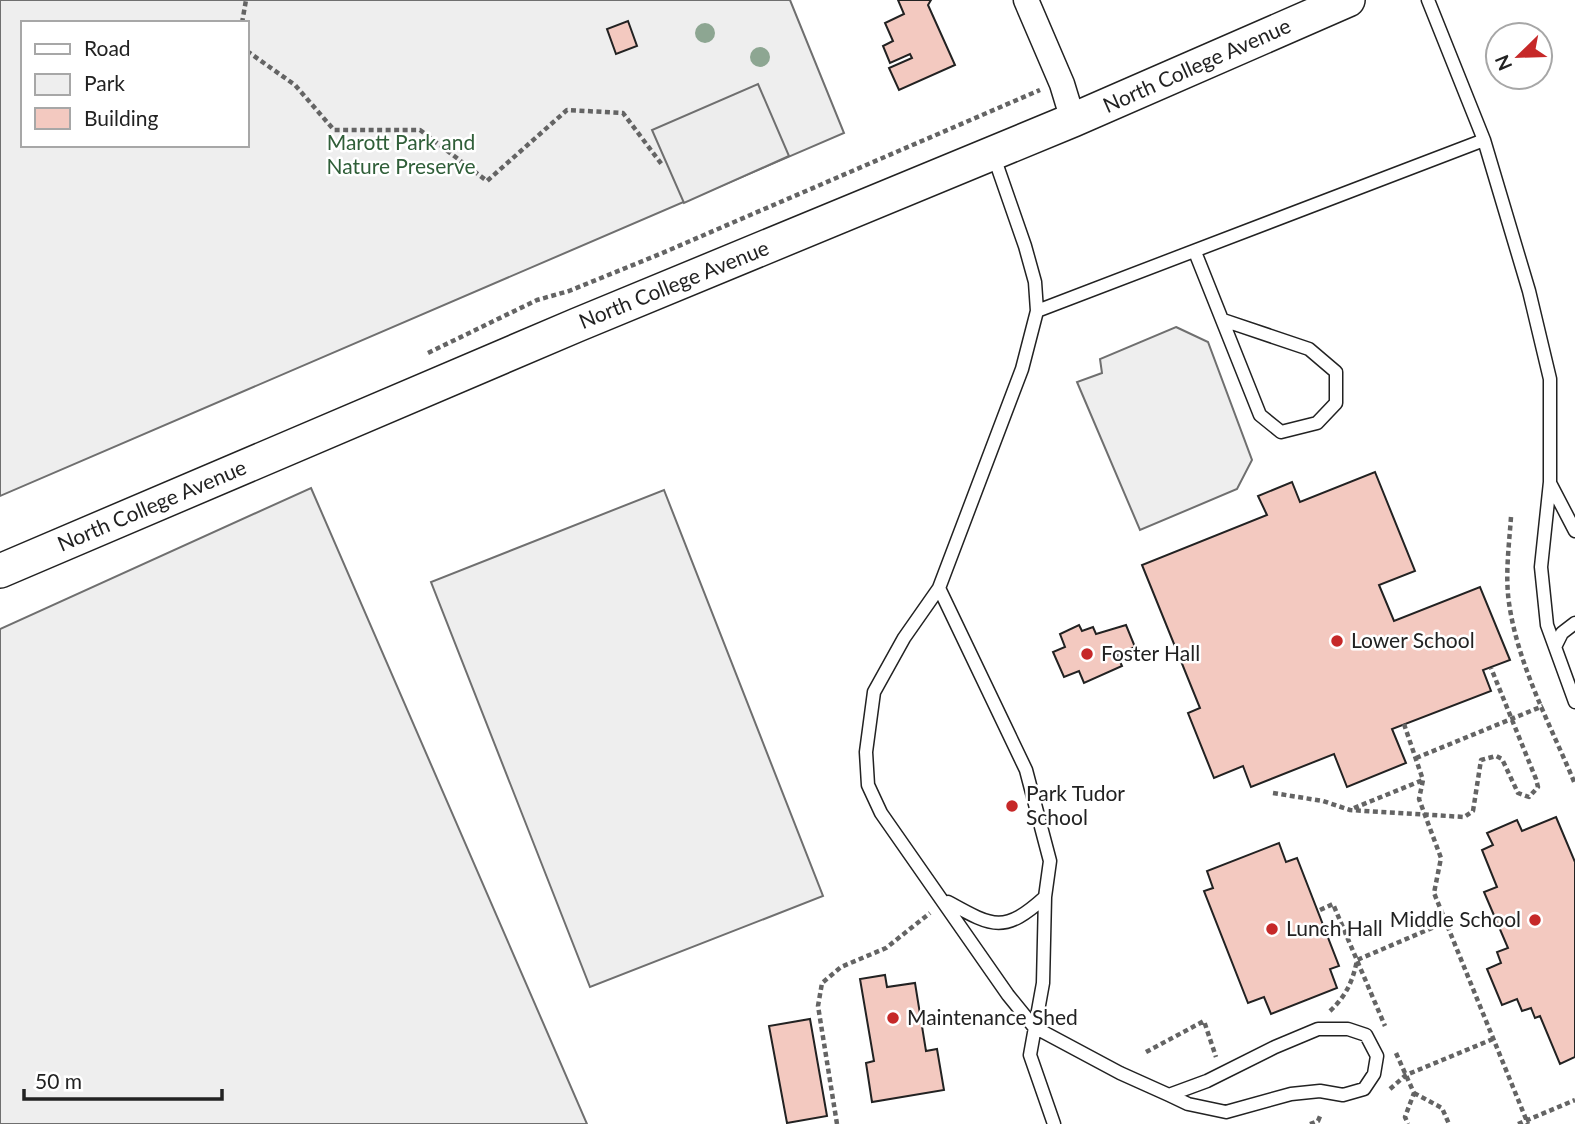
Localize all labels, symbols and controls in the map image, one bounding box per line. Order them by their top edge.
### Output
street label: North College Avenue [1099,12,1294,117]
legend [21,21,248,147]
north arrow [1484,21,1554,91]
text: Road [84,35,131,60]
text: N [1489,52,1516,74]
text: Park [84,70,125,95]
text: Building [84,105,159,130]
park label: Marott Park and Nature Preserve [326,129,476,178]
street label: North College Avenue [575,234,772,333]
street label: North College Avenue [53,454,250,556]
place label: Lower School [1351,627,1475,652]
marker: Lower School [1329,633,1345,649]
place label: Foster Hall [1101,640,1200,665]
marker: Foster Hall [1079,646,1095,662]
place label: Park Tudor School [1026,780,1125,829]
marker: Park Tudor School [1004,798,1020,814]
place label: Middle School [1390,906,1521,931]
marker: Middle School [1527,912,1543,928]
place label: Lunch Hall [1286,915,1383,940]
marker: Lunch Hall [1264,921,1280,937]
place label: Maintenance Shed [907,1004,1078,1029]
marker: Maintenance Shed [885,1010,901,1026]
scale bar [24,1058,222,1102]
text: 50 m [35,1068,82,1093]

